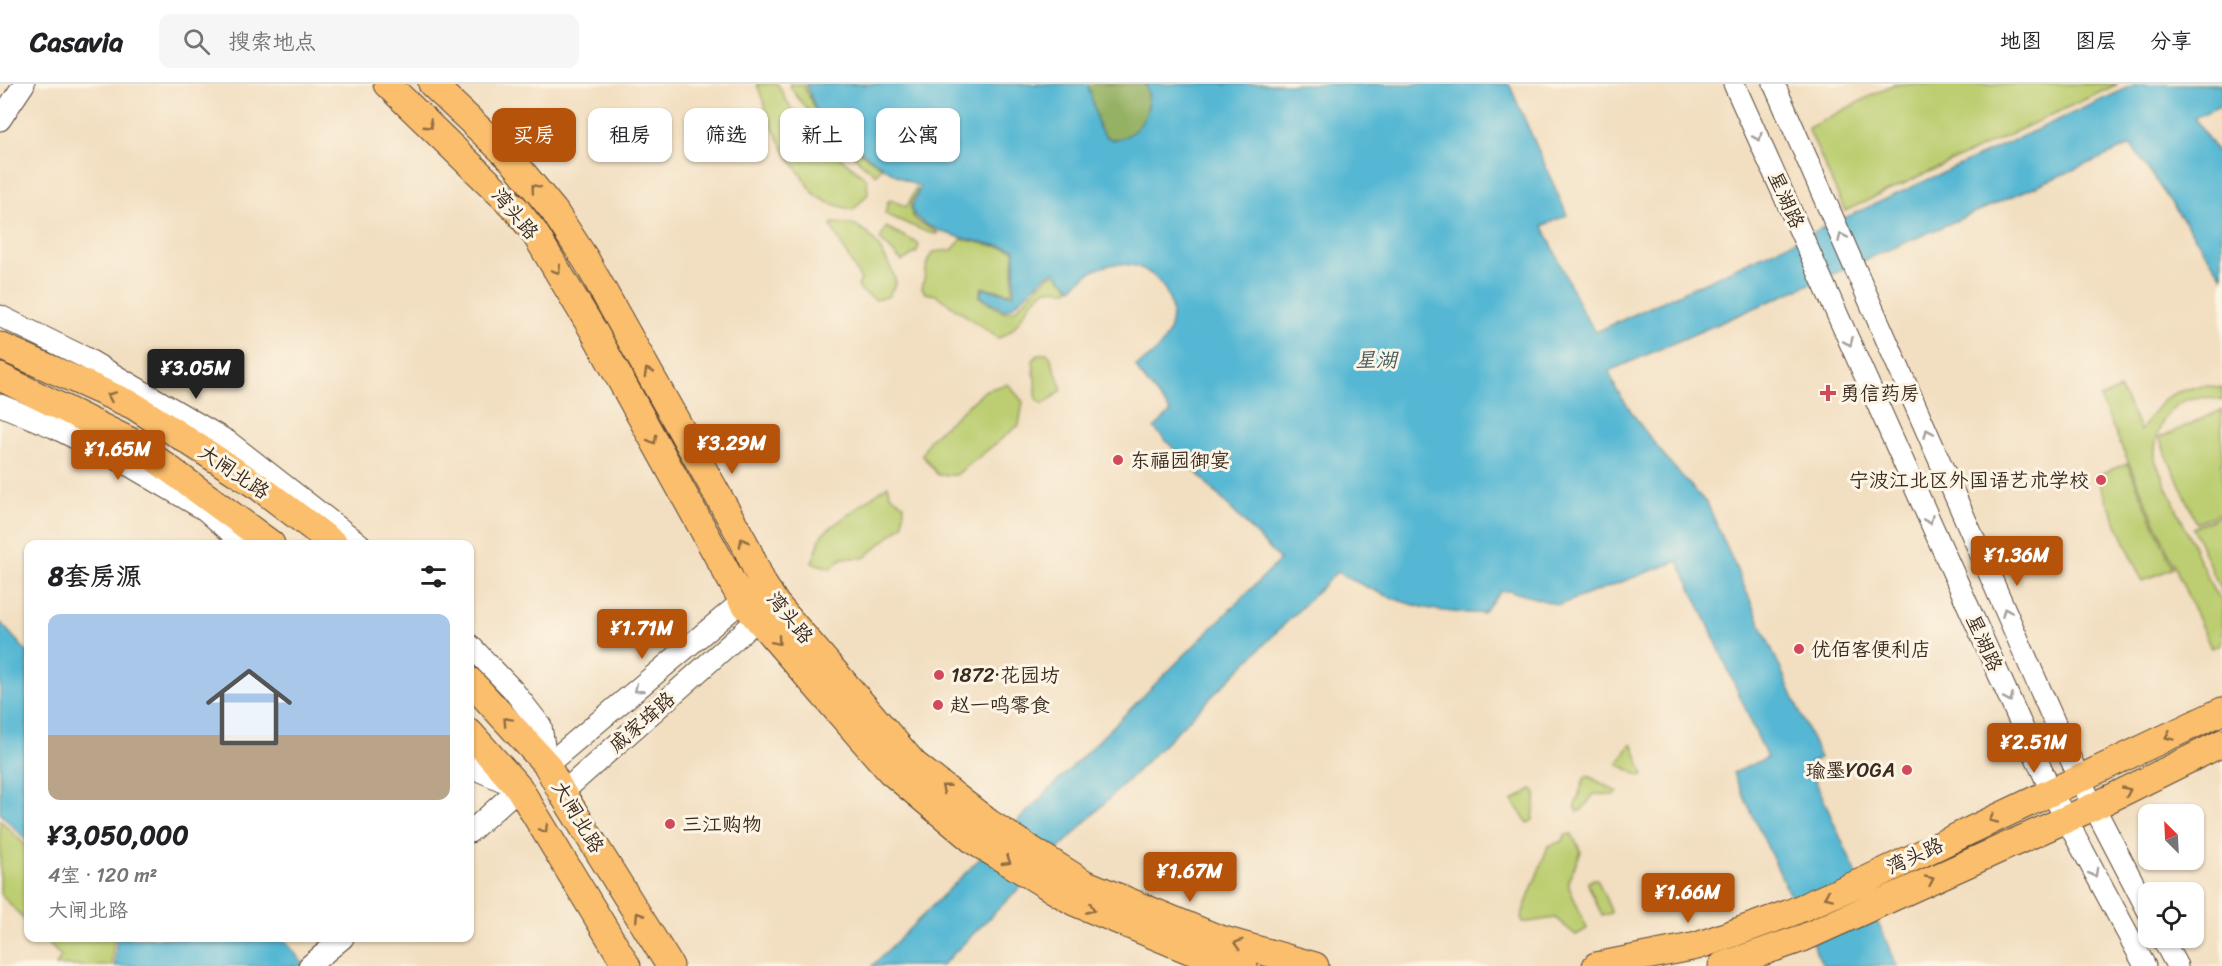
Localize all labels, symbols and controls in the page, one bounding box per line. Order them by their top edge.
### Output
search box [159,14,579,68]
text: Casavia [30,17,123,66]
text: 搜索地点 [228,22,316,61]
text: 地图 [2000,22,2042,60]
text: 图层 [2075,22,2117,60]
text: 分享 [2150,22,2192,60]
icon: search [180,25,213,58]
chip: 买房 [492,108,576,162]
chip: 租房 [588,108,672,162]
chip: 筛选 [684,108,768,162]
chip: 新上 [780,108,864,162]
chip: 公寓 [876,108,960,162]
one-way arrow [422,117,433,128]
one-way arrow [1750,131,1762,142]
street label: 星湖路 [1758,165,1815,235]
street label: 湾头路 [482,180,548,249]
one-way arrow [531,184,542,195]
one-way arrow [1837,232,1849,243]
one-way arrow [550,264,561,274]
one-way arrow [1842,335,1854,346]
water label: 星湖 [1355,341,1399,379]
pin: ¥3.05M [147,349,245,400]
text: ¥3.05M [161,351,231,386]
one-way arrow [644,368,655,378]
place label: 勇信药房 [1840,376,1920,411]
marker: 勇信药房 [1821,386,1835,400]
one-way arrow [106,391,117,403]
pin: ¥3.29M [683,424,781,475]
text: ¥3.29M [698,426,766,461]
one-way arrow [1923,429,1935,440]
pin: ¥1.65M [69,430,167,481]
text: ¥1.65M [85,432,151,467]
one-way arrow [646,434,657,444]
street label: 大闸北路 [191,435,278,509]
place label: 东福园御宴 [1130,443,1230,478]
marker: 东福园御宴 [1111,453,1125,467]
place label: 宁波江北区外国语艺术学校 [1849,463,2089,498]
marker: 宁波江北区外国语艺术学校 [2094,473,2108,487]
one-way arrow [1922,513,1934,524]
pin: ¥1.36M [1968,536,2066,587]
one-way arrow [739,538,750,548]
text: ¥1.36M [1985,538,2049,573]
text: 8套房源 [48,553,142,599]
icon: filters [417,560,450,593]
street label: 湾头路 [758,584,823,653]
one-way arrow [2001,607,2013,618]
street label: 星湖路 [1956,608,2013,678]
pin: ¥1.71M [593,609,691,660]
text: ¥1.71M [611,611,673,646]
place label: 优佰客便利店 [1811,632,1931,667]
one-way arrow [770,634,781,645]
marker: 优佰客便利店 [1792,642,1806,656]
icon: home [195,653,303,761]
place label: 1872·花园坊 [951,658,1060,693]
marker: 1872·花园坊 [932,668,946,682]
street label: 戚家𡍲路 [600,682,684,761]
one-way arrow [634,682,645,693]
place label: 赵一鸣零食 [950,688,1050,723]
one-way arrow [2002,691,2014,702]
marker: 赵一鸣零食 [931,698,945,712]
one-way arrow [503,717,514,728]
pin: ¥2.51M [1985,723,2083,774]
text: ¥2.51M [2001,725,2067,760]
one-way arrow [2164,729,2175,741]
place label: 瑜墨YOGA [1805,753,1895,788]
marker: 瑜墨YOGA [1900,763,1914,777]
street label: 大闸北路 [542,774,614,861]
one-way arrow [941,785,952,796]
one-way arrow [2120,786,2131,798]
north arrow [2138,804,2204,870]
map controls [2138,804,2204,948]
place label: 三江购物 [682,807,762,842]
text: ¥3,050,000 [48,812,189,858]
one-way arrow [1988,812,1999,824]
marker: 三江购物 [663,817,677,831]
one-way arrow [536,823,548,833]
street label: 湾头路 [1880,827,1950,885]
pin: ¥1.67M [1141,852,1239,903]
one-way arrow [1001,854,1011,865]
text: ¥1.67M [1158,854,1222,889]
text: 4室 · 120 m² [48,858,157,893]
one-way arrow [2087,867,2098,877]
pin: ¥1.66M [1639,873,1737,924]
text: ¥1.66M [1656,875,1720,910]
one-way arrow [1923,875,1934,887]
button: locate [2138,882,2204,948]
one-way arrow [1823,889,1834,901]
text: 大闸北路 [48,893,128,928]
one-way arrow [1084,902,1095,914]
one-way arrow [636,912,647,923]
one-way arrow [1233,939,1244,951]

